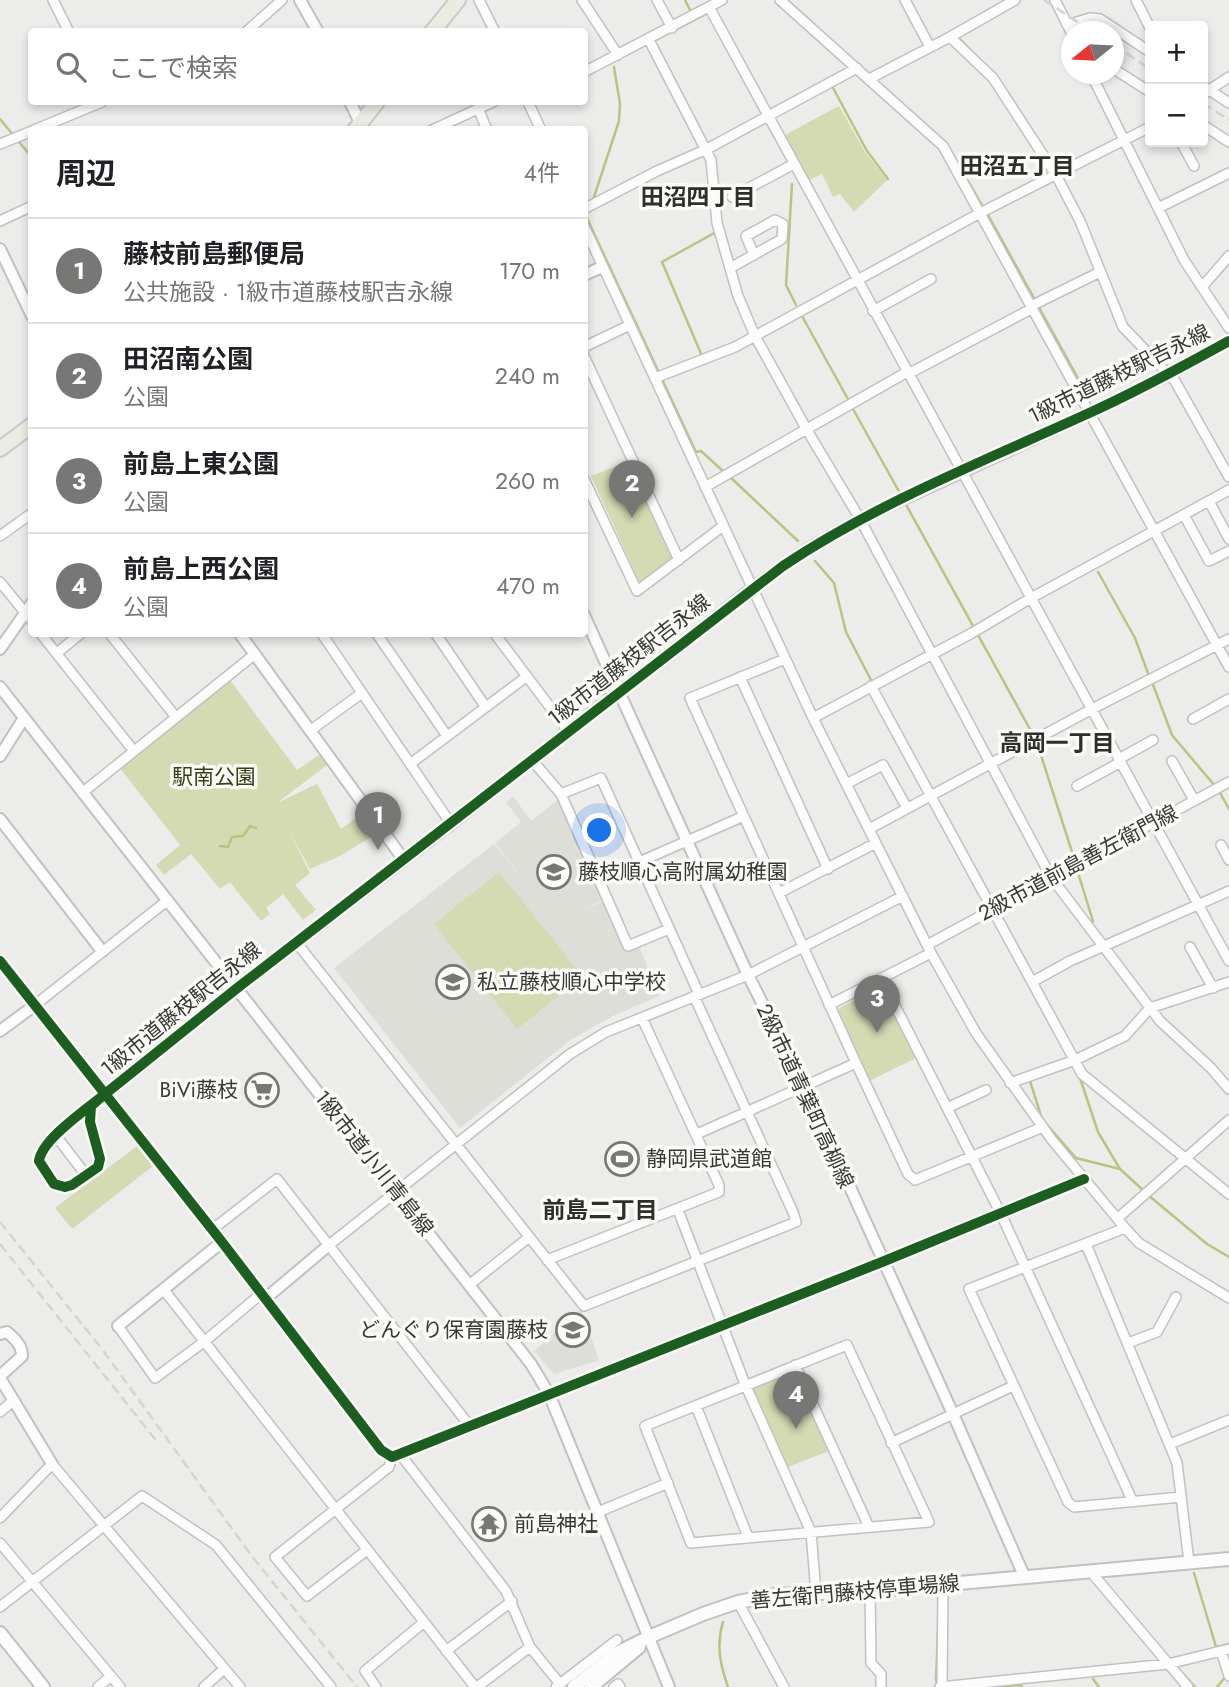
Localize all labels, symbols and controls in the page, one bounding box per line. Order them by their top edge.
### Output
north arrow [1061,21,1124,84]
map controls [1145,21,1208,147]
button: + [1145,21,1208,84]
search box [28,28,588,105]
icon: search [52,48,90,86]
text: ここで検索 [108,49,238,87]
button: − [1145,84,1208,147]
district label: 田沼五丁目 [960,149,1075,183]
text: 周辺 [56,152,116,195]
text: 4件 [524,156,560,190]
district label: 田沼四丁目 [641,180,756,214]
text: 藤枝前島郵便局 [123,235,305,273]
text: 1 [73,254,85,288]
text: 170 m [499,254,560,288]
text: 公共施設 · 1級市道藤枝駅吉永線 [123,275,453,309]
street label: 1級市道藤枝駅吉永線 [1023,317,1215,431]
text: 田沼南公園 [123,340,253,378]
text: 2 [71,359,87,393]
text: 240 m [495,359,560,393]
text: 公園 [123,380,169,414]
text: 前島上東公園 [123,445,279,483]
pin: 2 [609,460,655,518]
text: 3 [72,464,86,498]
text: 260 m [495,464,560,498]
text: 公園 [123,485,169,519]
text: 前島上西公園 [123,550,279,588]
text: 4 [71,569,87,603]
text: 470 m [496,569,560,603]
street label: 1級市道藤枝駅吉永線 [542,587,716,733]
text: 公園 [123,590,169,624]
district label: 高岡一丁目 [1000,726,1115,760]
park label: 駅南公園 [172,762,256,792]
pin: 1 [355,792,401,850]
street label: 2級市道前島善左衛門線 [973,798,1183,928]
your location [582,813,616,847]
school or university icon: 藤枝順心高附属幼稚園 [535,853,573,891]
place label: 藤枝順心高附属幼稚園 [578,857,788,887]
street label: 1級市道藤枝駅吉永線 [94,935,268,1083]
school or university icon: 私立藤枝順心中学校 [434,963,472,1001]
place label: 私立藤枝順心中学校 [477,967,666,997]
pin: 3 [854,975,900,1033]
street label: 2級市道青葉町高柳線 [749,999,861,1193]
supermarket icon: BiVi藤枝 [243,1071,281,1109]
place label: BiVi藤枝 [160,1075,238,1105]
street label: 1級市道小川青島線 [308,1084,440,1242]
sports icon: 静岡県武道館 [603,1140,641,1178]
place label: 静岡県武道館 [646,1144,772,1174]
district label: 前島二丁目 [543,1193,658,1227]
school or university icon: どんぐり保育園藤枝 [554,1311,592,1349]
place label: どんぐり保育園藤枝 [359,1315,548,1345]
pin: 4 [773,1371,819,1429]
temple icon: 前島神社 [470,1505,508,1543]
place label: 前島神社 [514,1509,598,1539]
street label: 善左衛門藤枝停車場線 [749,1568,961,1616]

